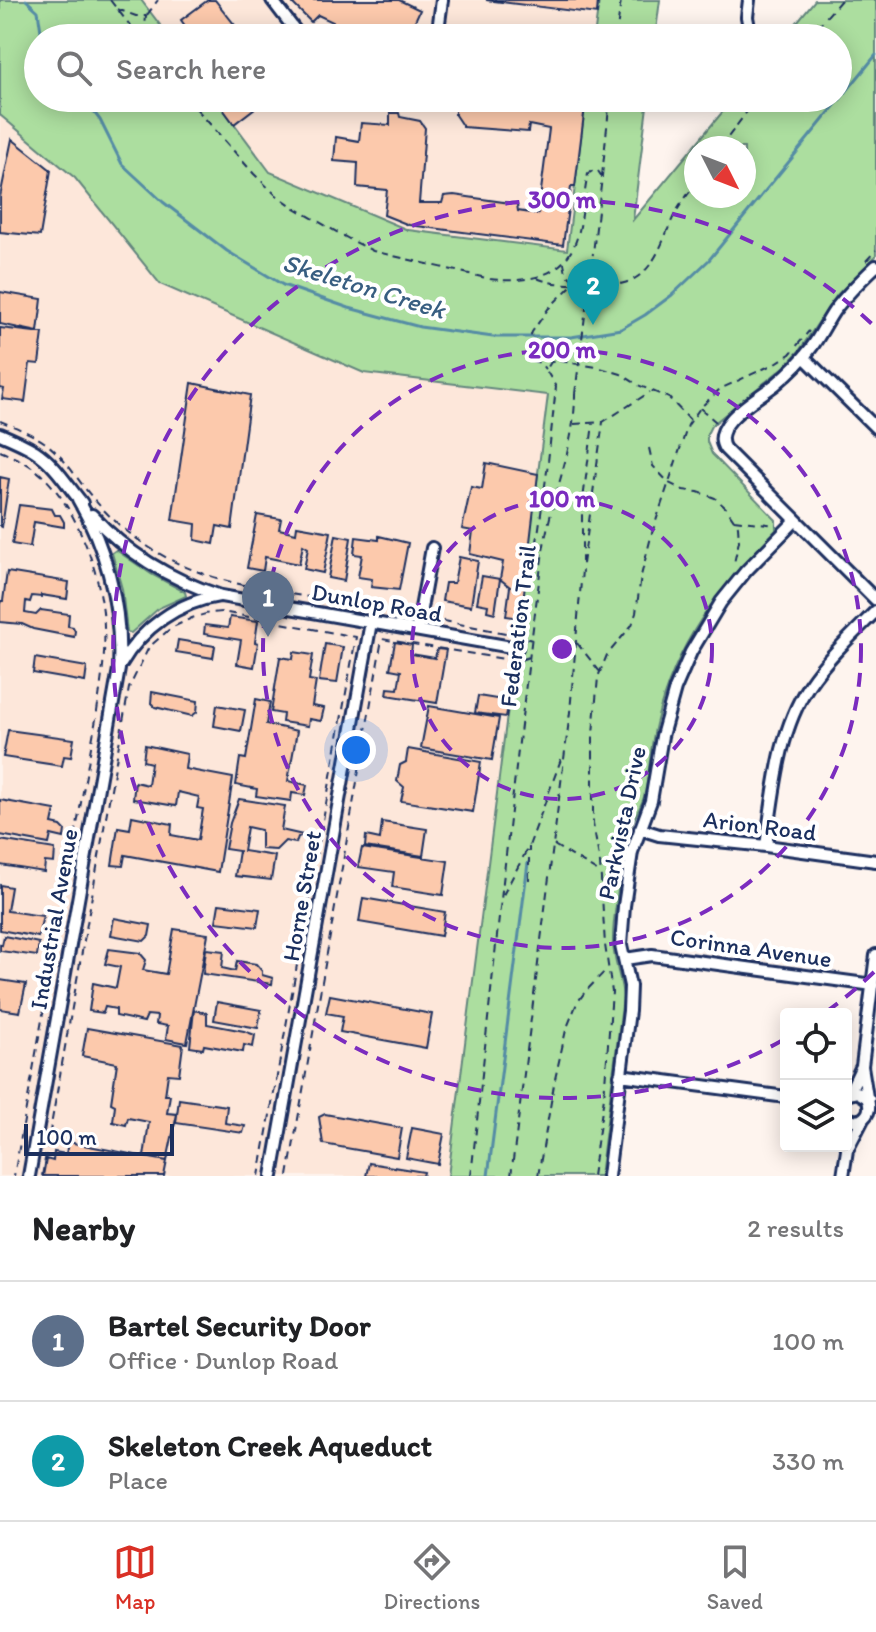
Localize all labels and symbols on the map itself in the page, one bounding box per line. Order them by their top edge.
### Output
north arrow [684,136,756,208]
text: 300 m [528,185,597,214]
water label: Skeleton Creek [279,246,451,326]
pin: 2 [567,259,619,325]
text: 200 m [528,335,597,364]
text: 100 m [529,484,596,513]
street label: Federation Trail [493,543,542,709]
pin: 1 [242,571,294,637]
street label: Dunlop Road [309,577,445,628]
centre of rings [548,635,576,663]
your location [336,730,376,770]
street label: Parkvista Drive [591,744,652,902]
street label: Arion Road [702,804,818,847]
street label: Industrial Avenue [23,826,84,1012]
street label: Horne Street [276,828,327,963]
street label: Corinna Avenue [668,922,834,973]
scale bar [24,1120,174,1156]

